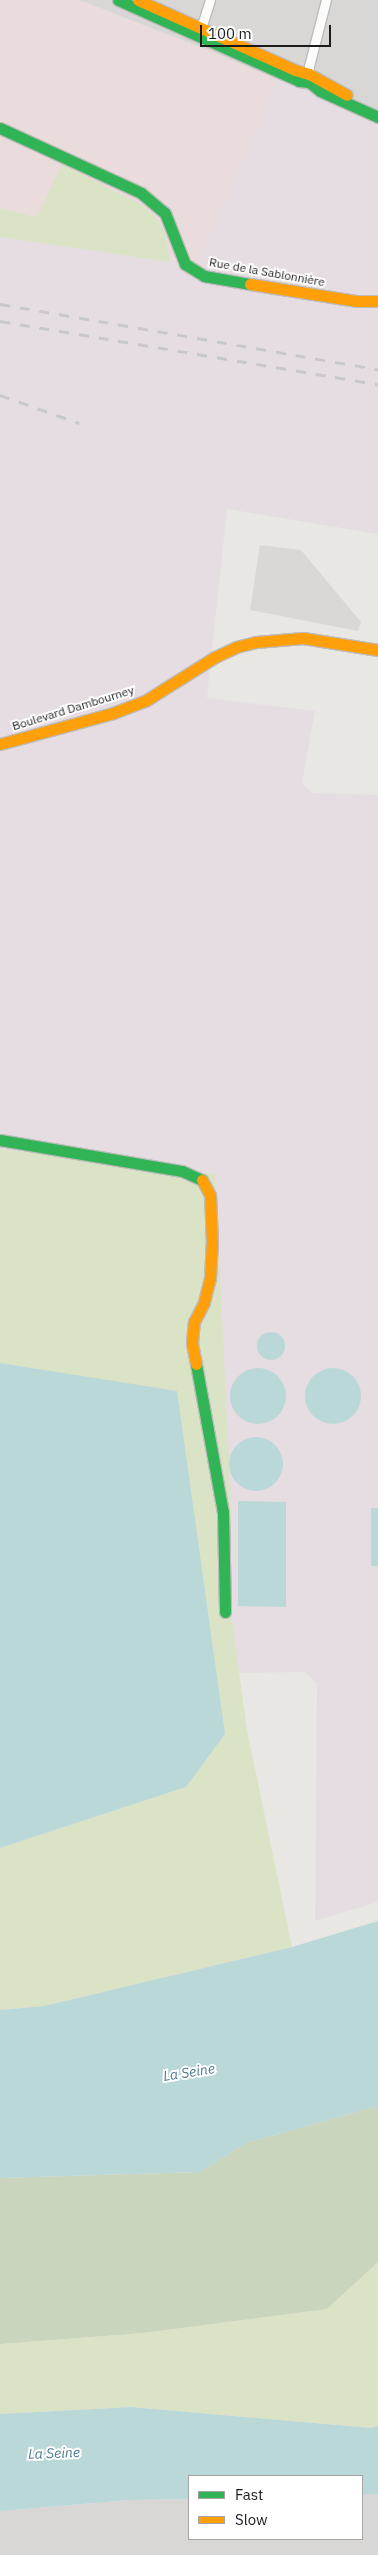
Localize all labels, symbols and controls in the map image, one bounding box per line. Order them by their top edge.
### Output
scale bar [203,15,334,47]
text: 100 m [208,24,252,43]
street label: Rue de la Sablonnière [208,255,326,289]
street label: Boulevard Dambourney [10,683,136,733]
water label: La Seine [162,2060,216,2084]
water label: La Seine [28,2444,80,2462]
legend [188,2475,363,2540]
text: Fast [235,2485,263,2504]
text: Slow [235,2510,268,2529]

